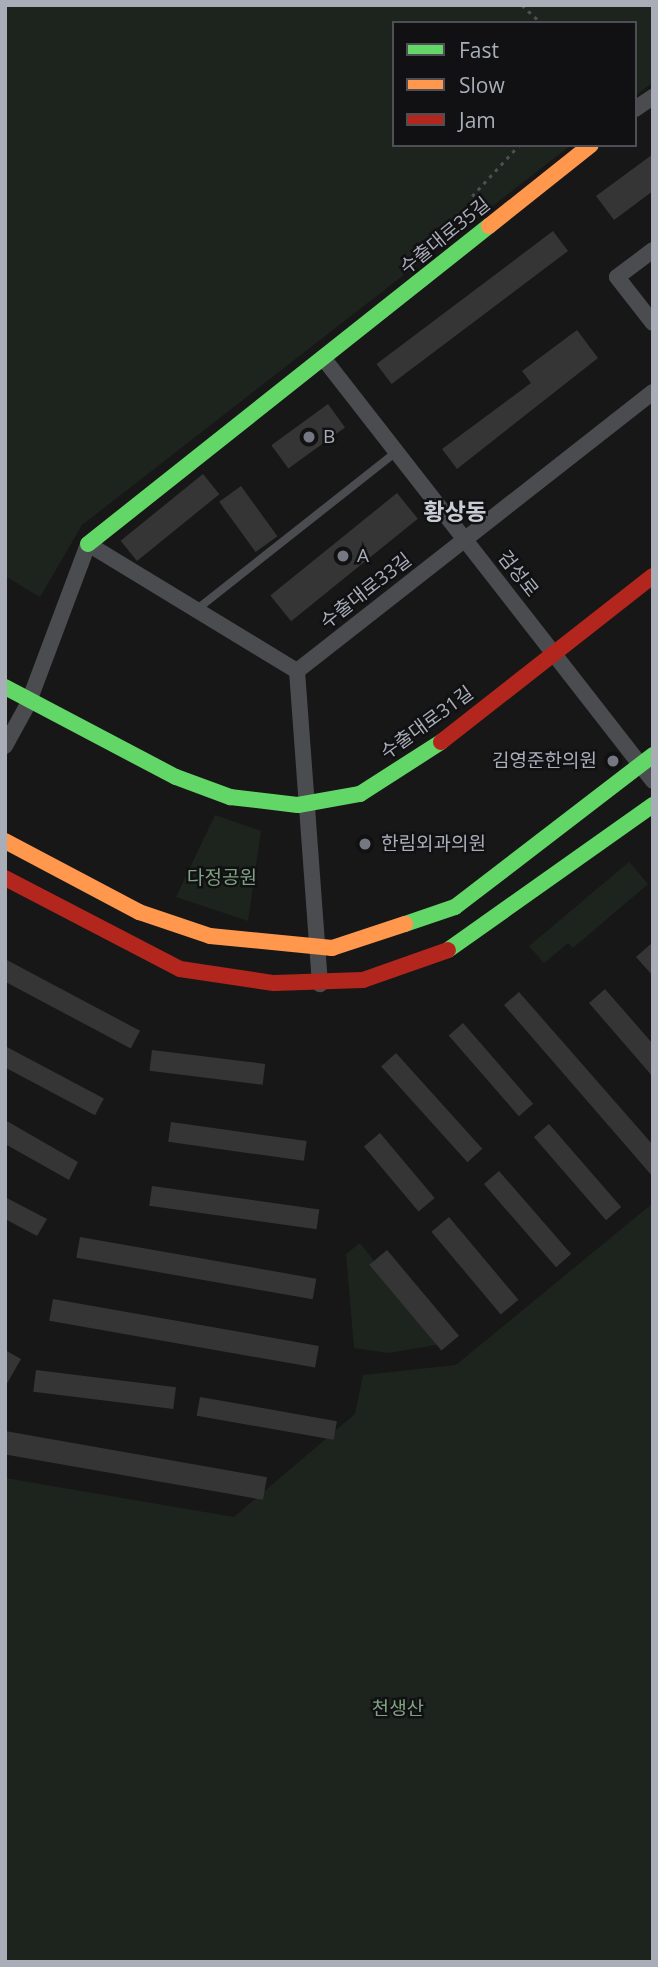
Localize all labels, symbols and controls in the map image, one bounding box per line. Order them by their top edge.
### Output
legend [392,21,637,147]
text: Fast [459,36,499,64]
text: Slow [459,71,505,99]
text: Jam [459,106,496,134]
street label: 수출대로35길 [395,193,495,279]
place label: B [323,426,335,448]
marker: B [301,429,317,445]
district label: 황상동 [423,497,487,525]
place label: A [357,545,369,567]
street label: 검성로 [493,546,543,602]
street label: 수출대로33길 [316,548,416,634]
marker: A [335,548,351,564]
street label: 수출대로31길 [376,682,478,764]
place label: 김영준한의원 [492,750,597,772]
marker: 김영준한의원 [603,751,623,771]
place label: 한림외과의원 [381,833,486,855]
marker: 한림외과의원 [355,834,375,854]
park label: 다정공원 [187,867,257,889]
park label: 천생산 [372,1698,424,1720]

